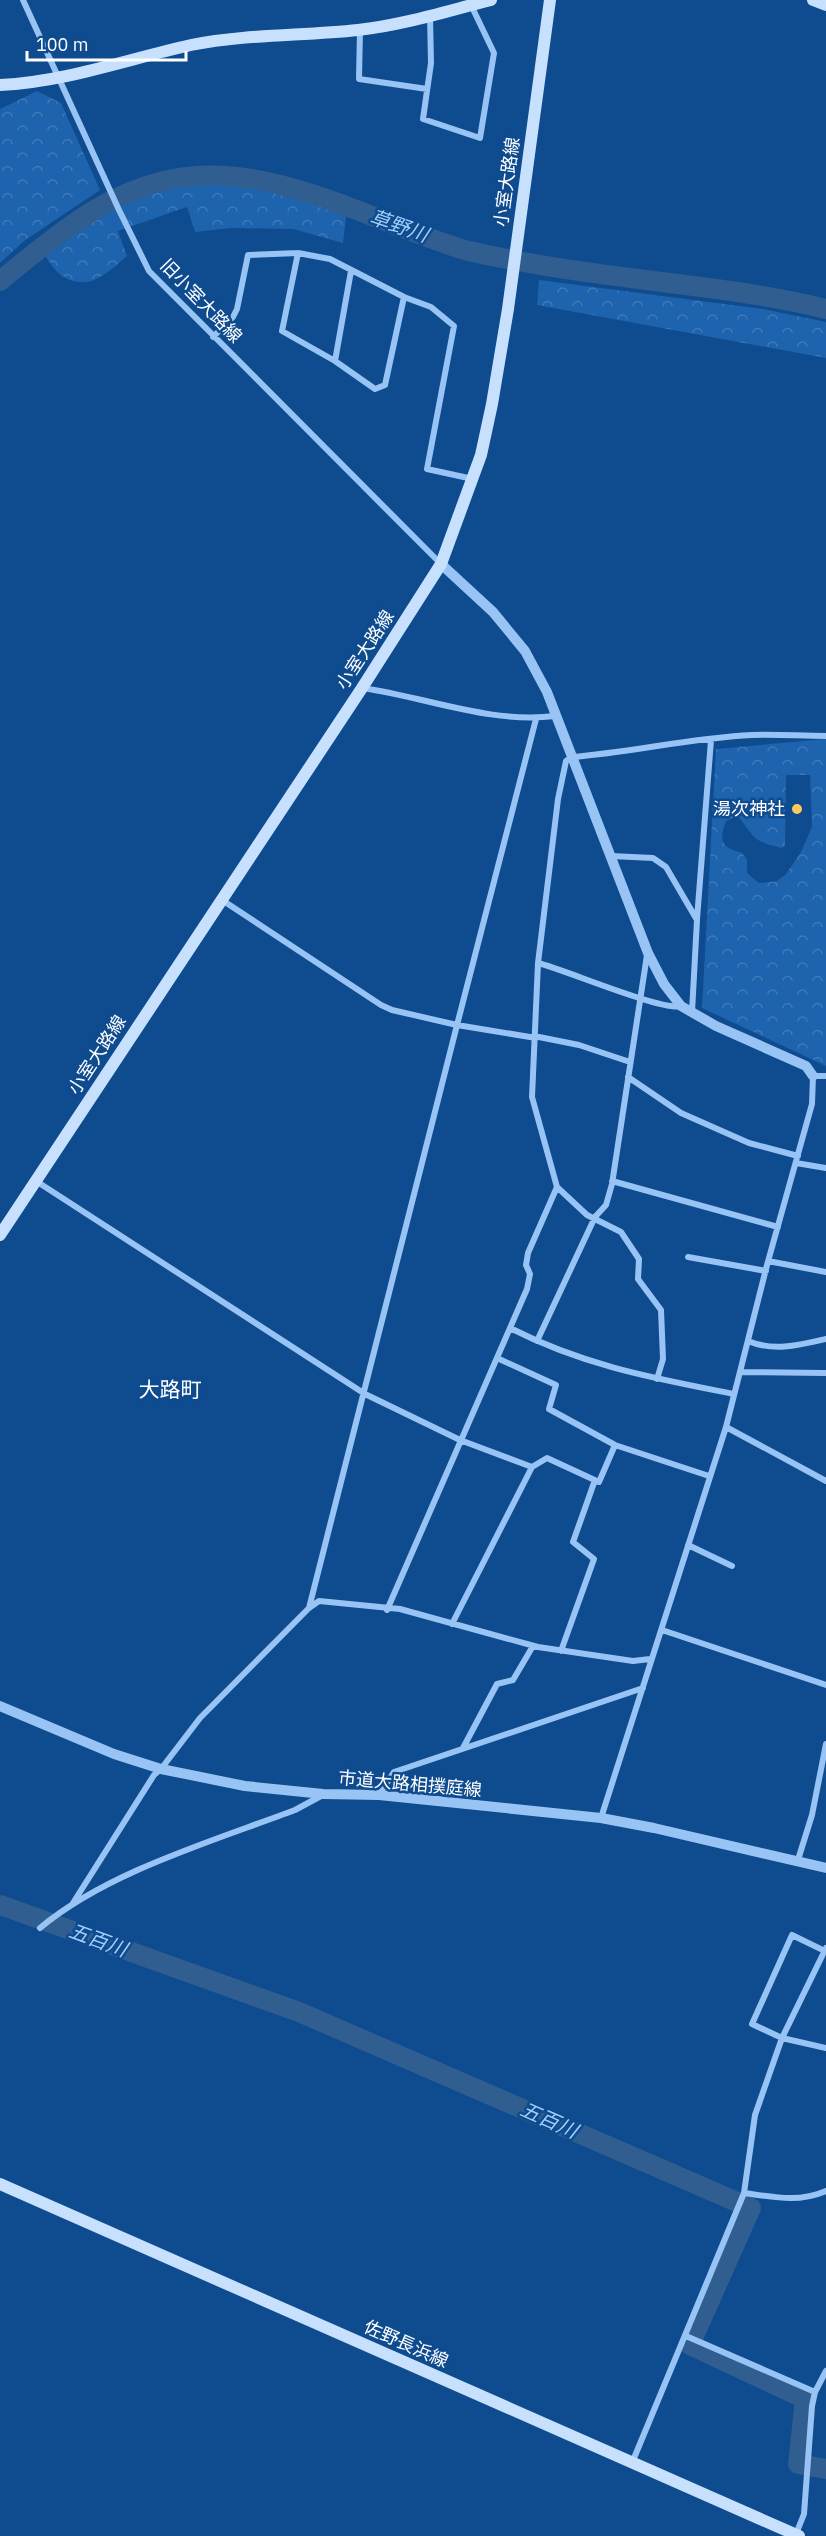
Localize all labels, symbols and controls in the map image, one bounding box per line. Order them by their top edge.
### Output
scale bar [27,24,186,62]
text: 100 m [36,33,88,56]
street label: 小室大路線 [489,136,524,228]
water label: 草野川 [366,203,434,249]
street label: 旧小室大路線 [156,254,247,347]
street label: 小室大路線 [330,606,399,694]
place label: 湯次神社 [713,797,785,820]
marker: 湯次神社 [790,802,804,816]
street label: 小室大路線 [62,1011,131,1099]
district label: 大路町 [139,1375,202,1403]
street label: 市道大路相撲庭線 [337,1766,483,1801]
water label: 五百川 [65,1917,133,1963]
water label: 五百川 [516,2095,584,2145]
street label: 佐野長浜線 [360,2315,452,2372]

